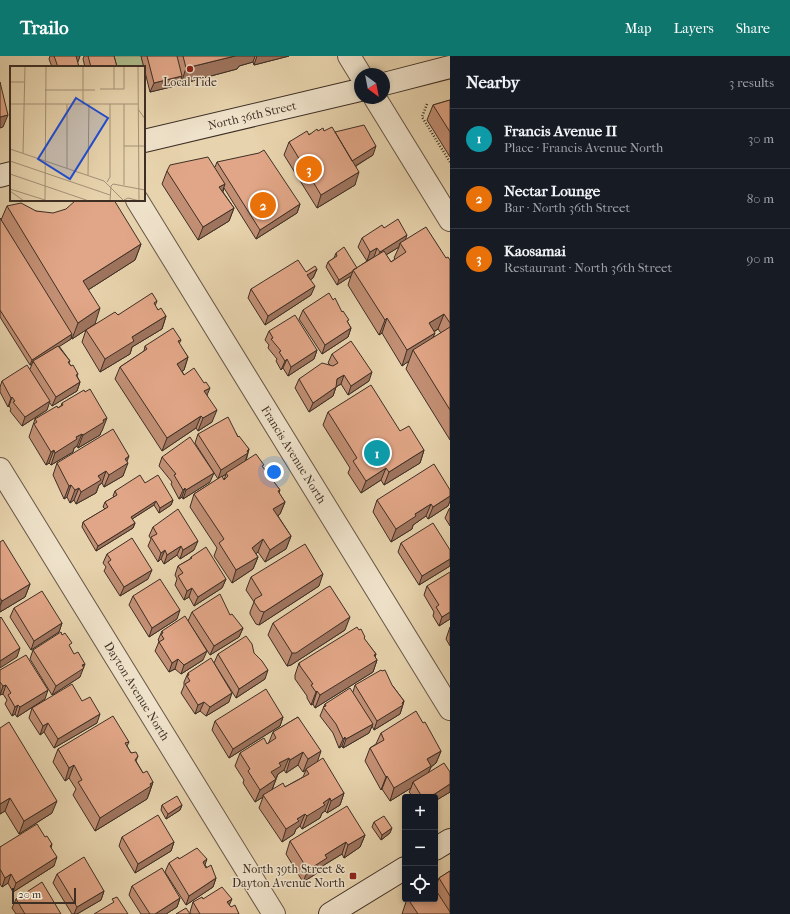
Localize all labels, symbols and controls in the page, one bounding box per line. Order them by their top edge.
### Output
text: Trailo [20,17,69,39]
text: Map [625,20,652,37]
text: Layers [674,20,714,37]
text: Share [736,20,770,37]
marker: Local Tide [185,64,195,74]
inset map [10,66,145,201]
north arrow [354,68,390,104]
text: Nearby [466,72,520,92]
place label: Local Tide [163,75,217,89]
text: 3 results [729,75,774,90]
street label: North 36th Street [206,98,298,133]
text: Francis Avenue II [504,122,617,140]
text: 1 [477,131,481,146]
text: 30 m [748,131,774,146]
text: Place · Francis Avenue North [504,140,663,155]
pin: 3 [296,154,322,184]
text: Nectar Lounge [504,182,600,200]
pin: 2 [250,190,276,220]
text: 2 [476,191,482,206]
text: 80 m [747,191,774,206]
text: Bar · North 36th Street [504,200,630,215]
text: Kaosamai [504,242,566,260]
text: 3 [476,251,482,266]
text: 90 m [746,251,774,266]
text: Restaurant · North 36th Street [504,260,672,275]
street label: Francis Avenue North [258,403,329,506]
pin: 1 [364,438,390,468]
your location [264,462,284,482]
street label: Dayton Avenue North [101,639,173,743]
map controls [402,794,438,902]
button: + [402,794,438,830]
button: − [402,830,438,866]
place label: North 39th Street & Dayton Avenue North [232,862,345,890]
button: locate [402,866,438,902]
marker: North 39th Street & Dayton Avenue North [348,871,358,881]
scale bar [12,886,76,905]
text: 20 m [18,888,41,901]

